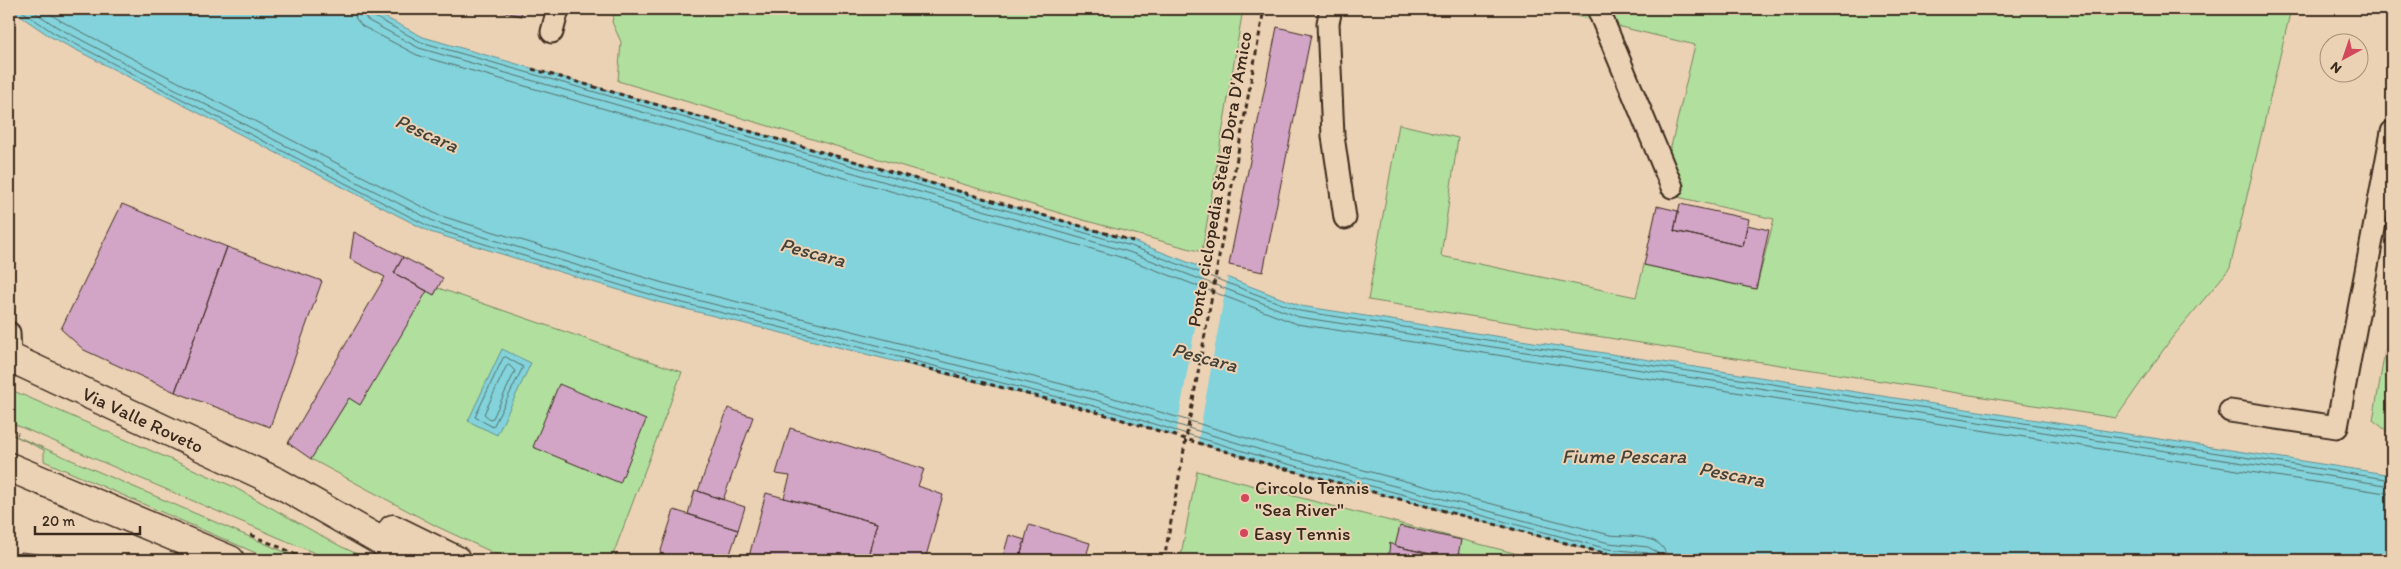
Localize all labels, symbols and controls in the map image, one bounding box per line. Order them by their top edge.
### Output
street label: Ponte ciclopedia Stella Dora D'Amico [1182,30,1257,329]
north arrow [2318,32,2368,82]
text: N [2327,58,2345,77]
water label: Pescara [392,109,463,158]
water label: Pescara [778,232,849,272]
water label: Pescara [1170,337,1241,377]
street label: Via Valle Roveto [79,382,207,458]
water label: Fiume Pescara [1562,444,1687,468]
water label: Pescara [1697,456,1768,492]
place label: Circolo Tennis "Sea River" [1255,476,1369,521]
marker: Circolo Tennis "Sea River" [1239,492,1251,504]
scale bar [35,504,140,536]
text: 20 m [42,512,76,530]
place label: Easy Tennis [1254,522,1351,545]
marker: Easy Tennis [1238,527,1250,539]

